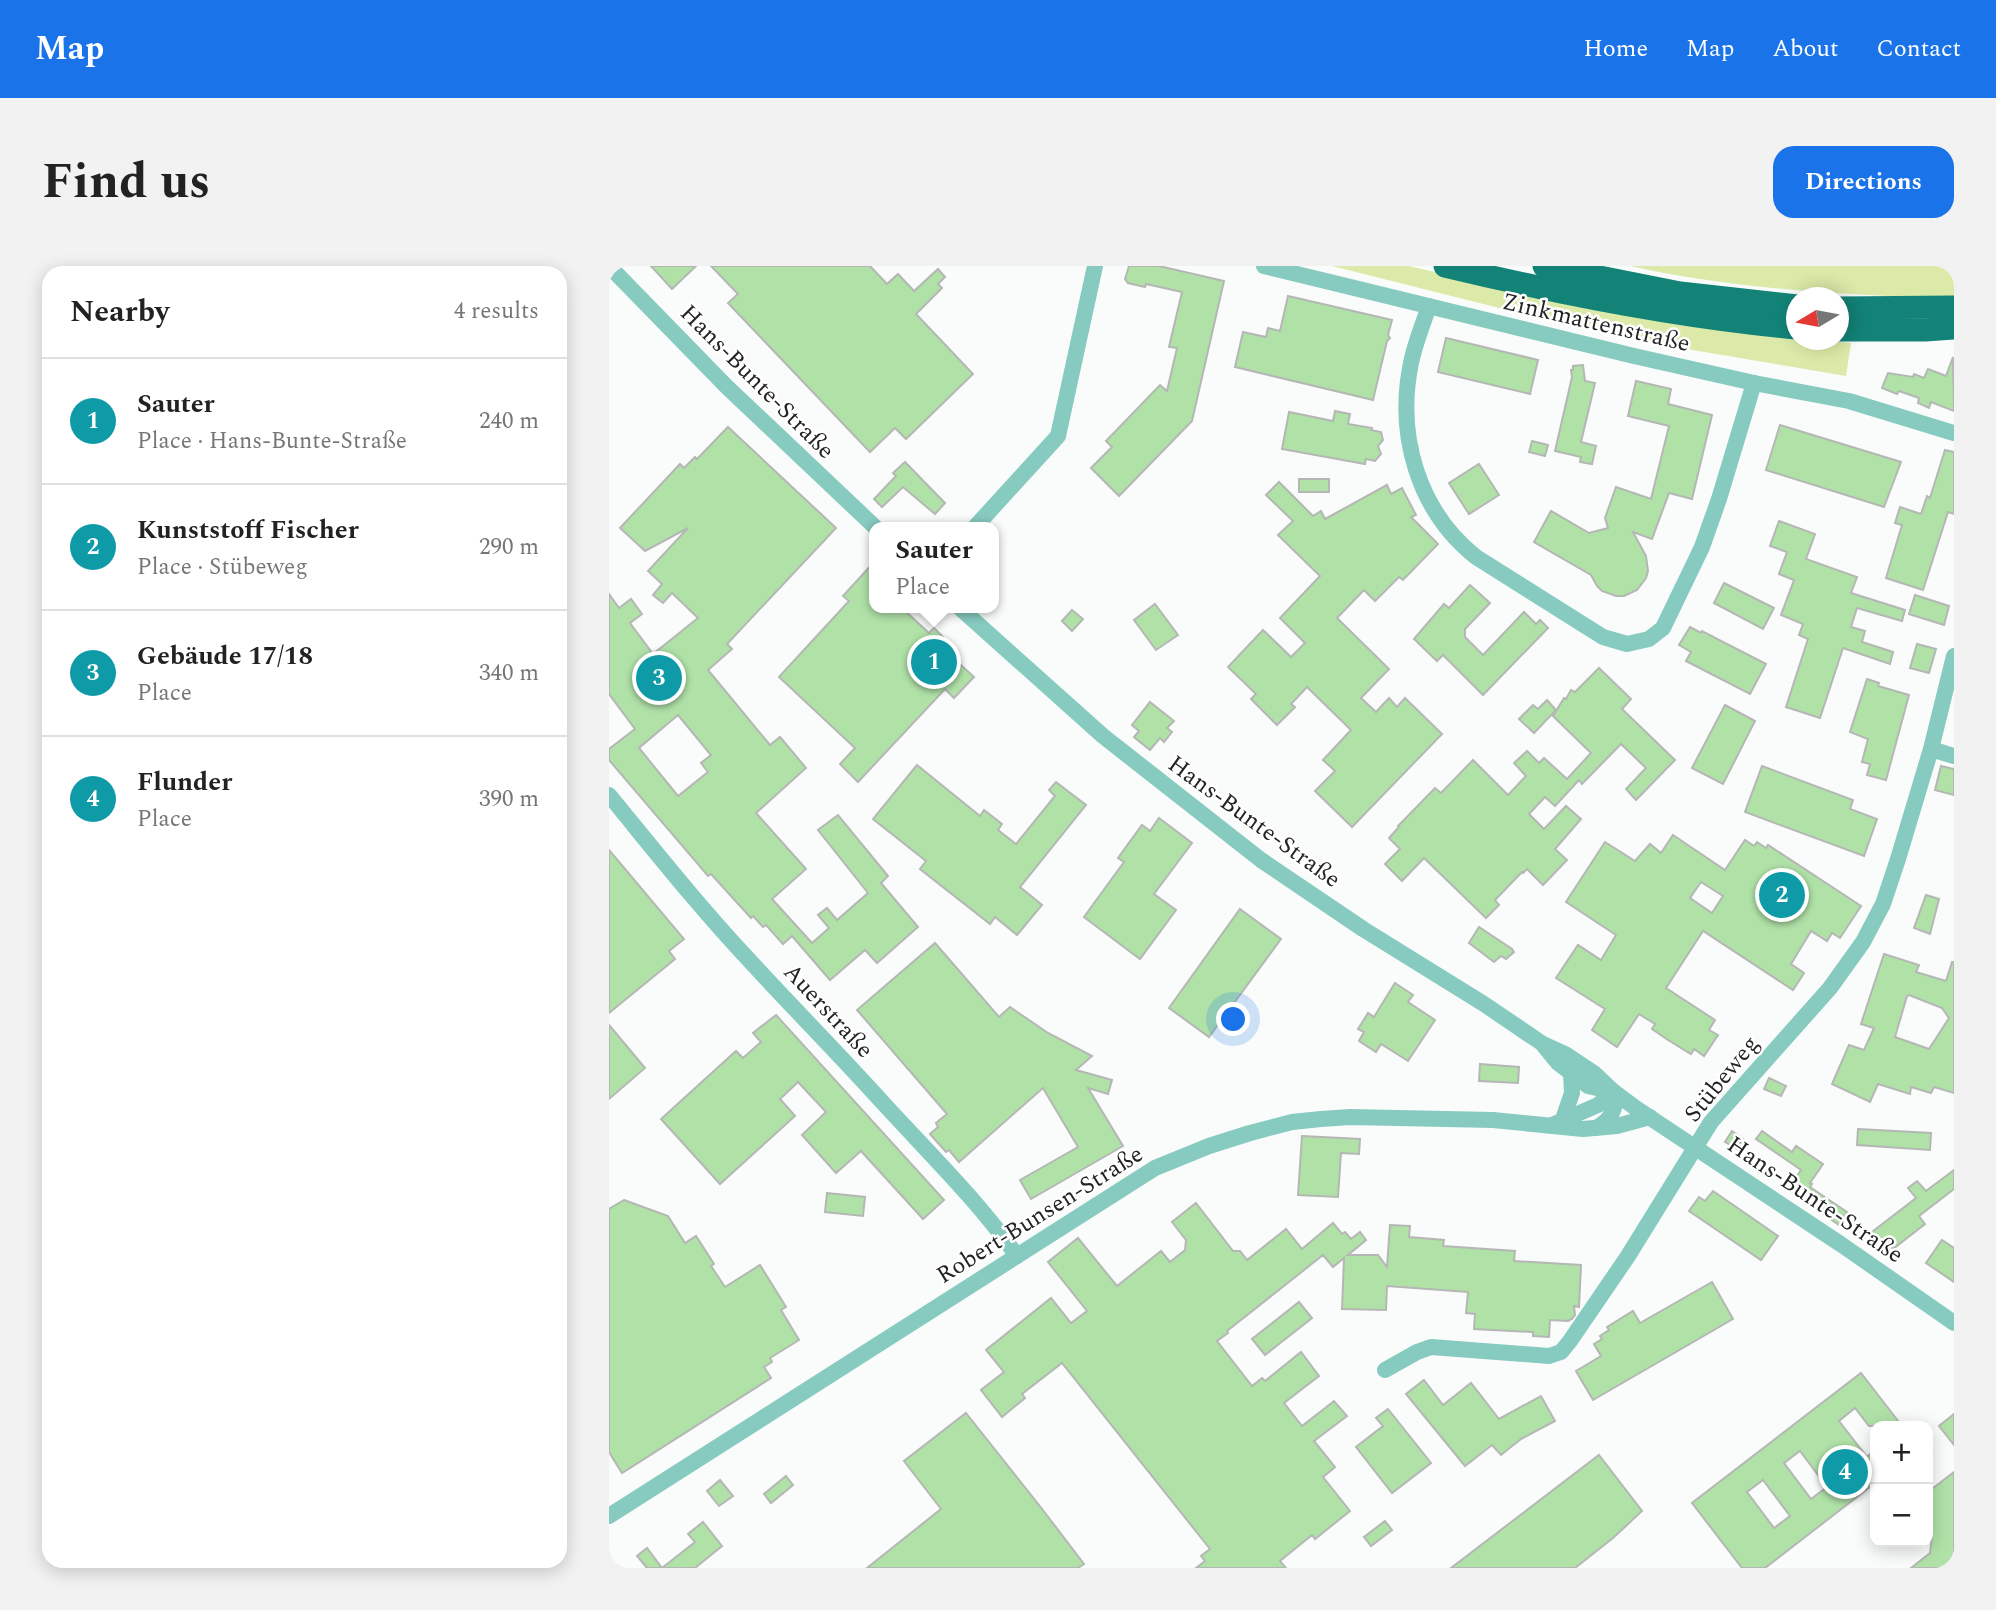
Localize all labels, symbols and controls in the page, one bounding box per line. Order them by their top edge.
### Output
text: Map [35,24,104,74]
text: Home [1583,31,1648,67]
text: Map [1686,31,1734,67]
text: About [1772,31,1838,67]
text: Contact [1876,31,1961,67]
text: Find us [42,145,210,220]
button: Directions [1773,146,1954,218]
street label: Zinkmattenstraße [1499,284,1693,362]
north arrow [1786,287,1849,350]
text: Nearby [70,289,169,335]
text: 4 results [454,294,539,329]
street label: Hans-Bunte-Straße [671,296,843,468]
text: Sauter [137,384,215,424]
text: 1 [87,404,99,439]
text: 240 m [479,404,539,439]
text: Place · Hans-Bunte-Straße [137,424,407,459]
text: Kunststoff Fischer [137,510,359,550]
popup [869,522,999,613]
text: 2 [87,530,99,565]
text: 290 m [479,530,539,565]
text: Sauter [895,530,973,570]
text: Place · Stübeweg [137,550,308,585]
text: Place [895,570,950,605]
text: Gebäude 17/18 [137,636,313,676]
pin: 1 [911,636,957,688]
pin: 3 [636,652,682,704]
text: 3 [87,656,99,691]
text: 340 m [479,656,539,691]
text: Place [137,676,192,711]
street label: Hans-Bunte-Straße [1160,747,1348,897]
text: Flunder [137,762,232,802]
text: 4 [87,782,99,817]
text: 390 m [479,782,539,817]
text: Place [137,802,192,837]
pin: 2 [1759,869,1805,921]
street label: Auerstraße [774,955,882,1067]
your location [1216,1002,1250,1036]
street label: Stübeweg [1676,1028,1768,1130]
street label: Hans-Bunte-Straße [1719,1127,1911,1273]
street label: Robert-Bunsen-Straße [930,1137,1150,1293]
map controls [1870,1421,1933,1547]
button: + [1870,1421,1933,1484]
pin: 4 [1822,1446,1868,1498]
button: − [1870,1484,1933,1547]

